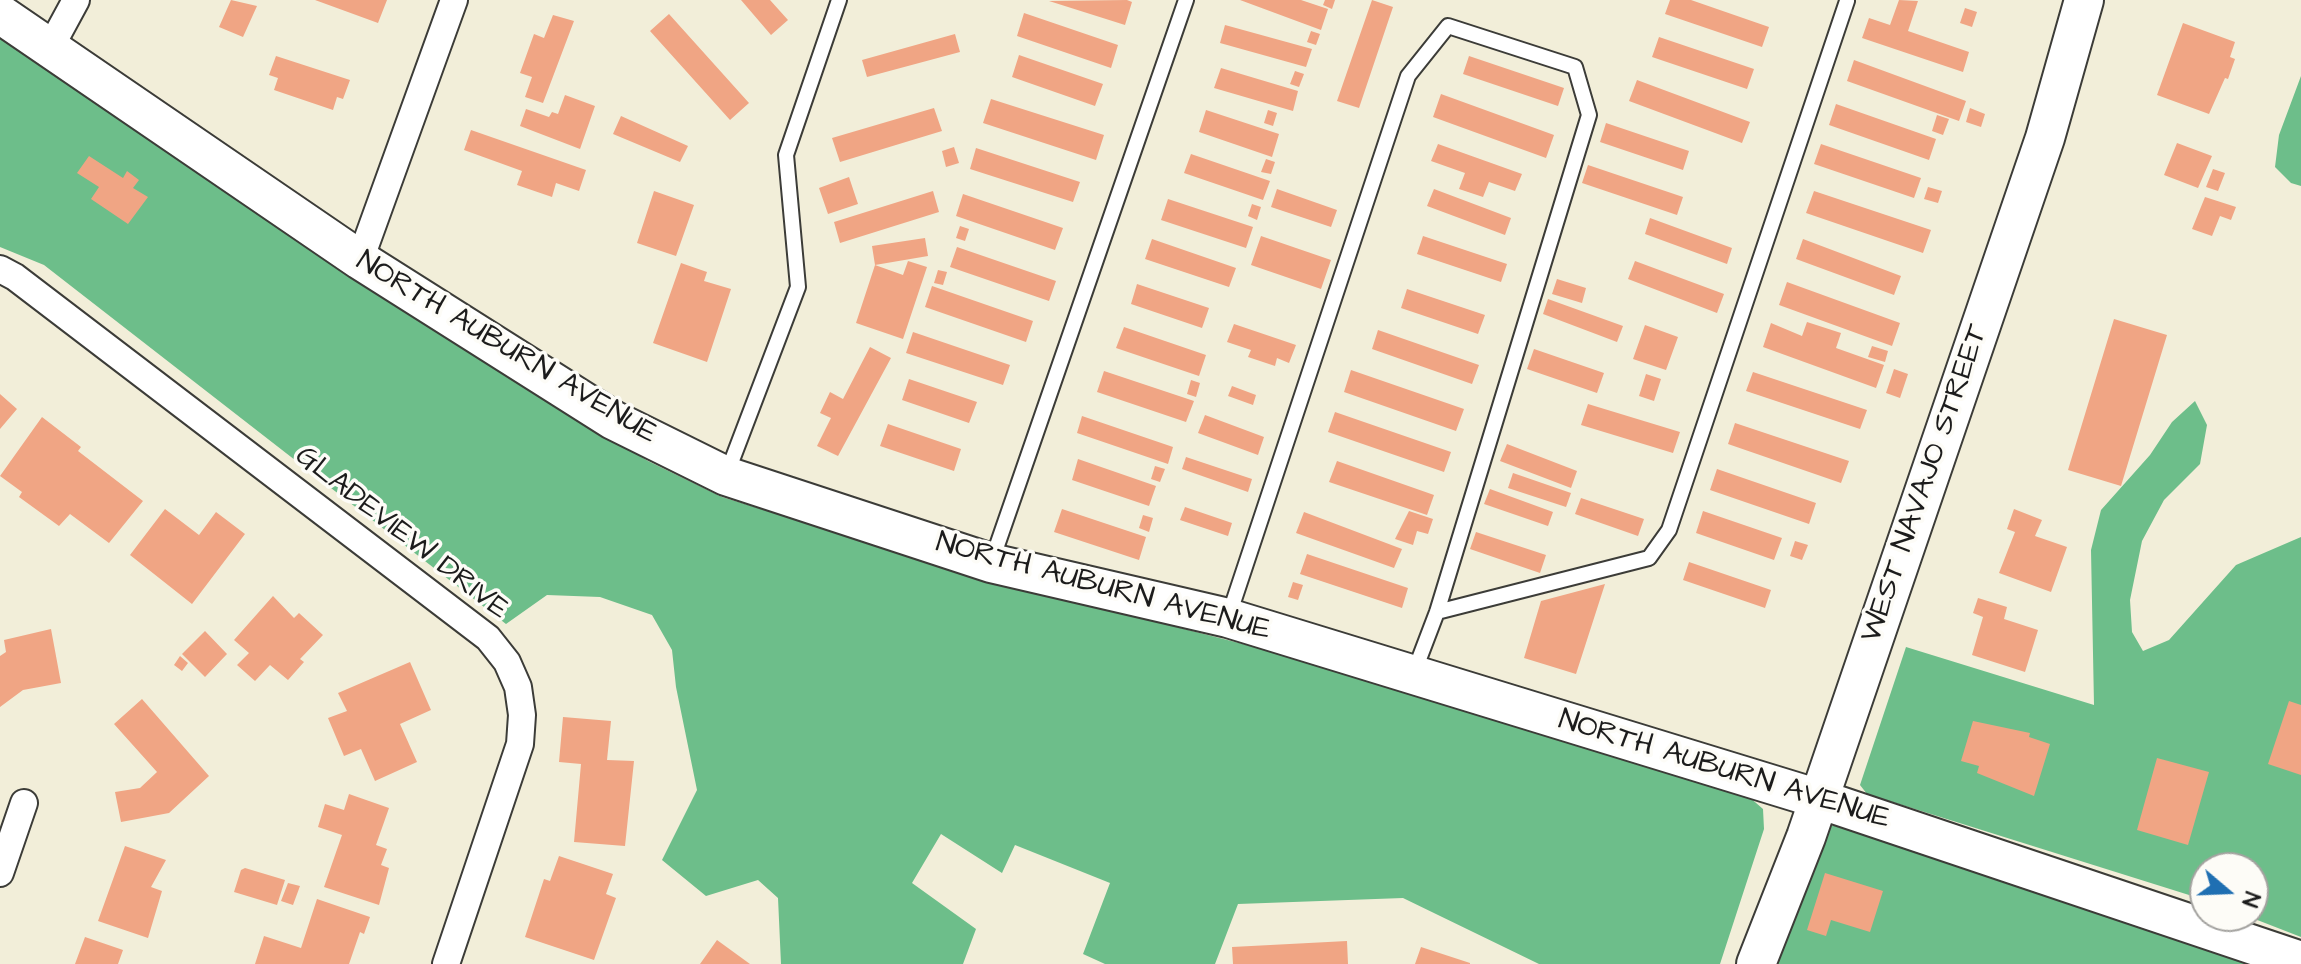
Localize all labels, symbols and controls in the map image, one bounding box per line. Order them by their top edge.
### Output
street label: NORTH AUBURN AVENUE [349,245,663,453]
street label: WEST NAVAJO STREET [1855,320,1997,648]
street label: GLADEVIEW DRIVE [287,439,515,629]
street label: NORTH AUBURN AVENUE [932,526,1274,650]
street label: NORTH AUBURN AVENUE [1554,703,1894,839]
north arrow [2189,852,2269,932]
text: N [2233,888,2267,911]

